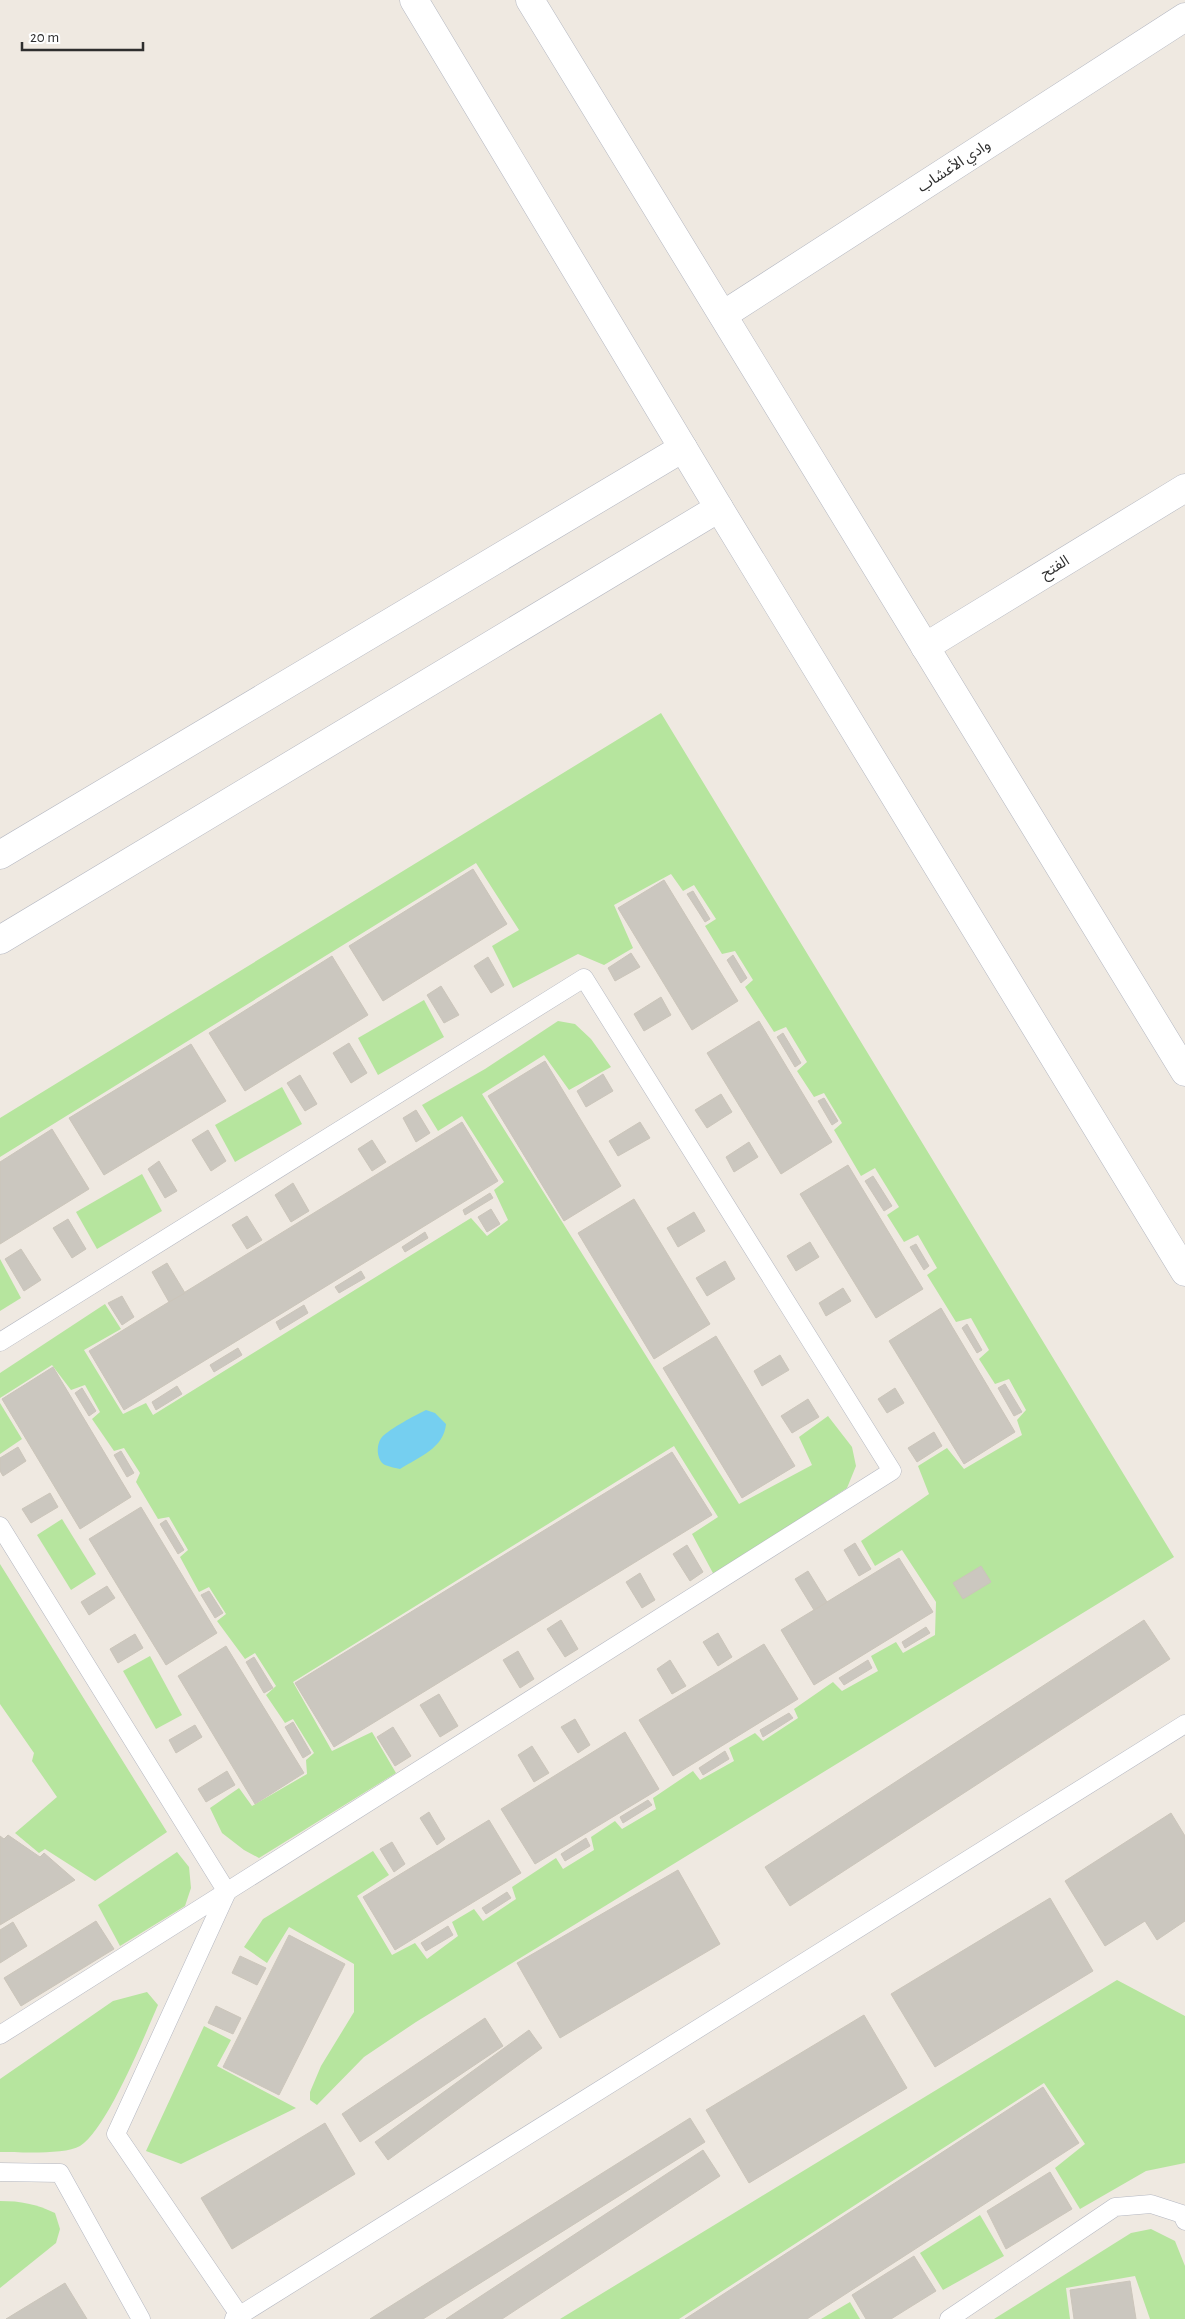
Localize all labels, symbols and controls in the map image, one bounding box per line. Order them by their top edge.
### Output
scale bar [22,20,144,52]
text: 20 m [30,30,59,45]
street label: وادي الأعشاب [915,137,995,198]
street label: الفتح [1038,553,1074,585]

